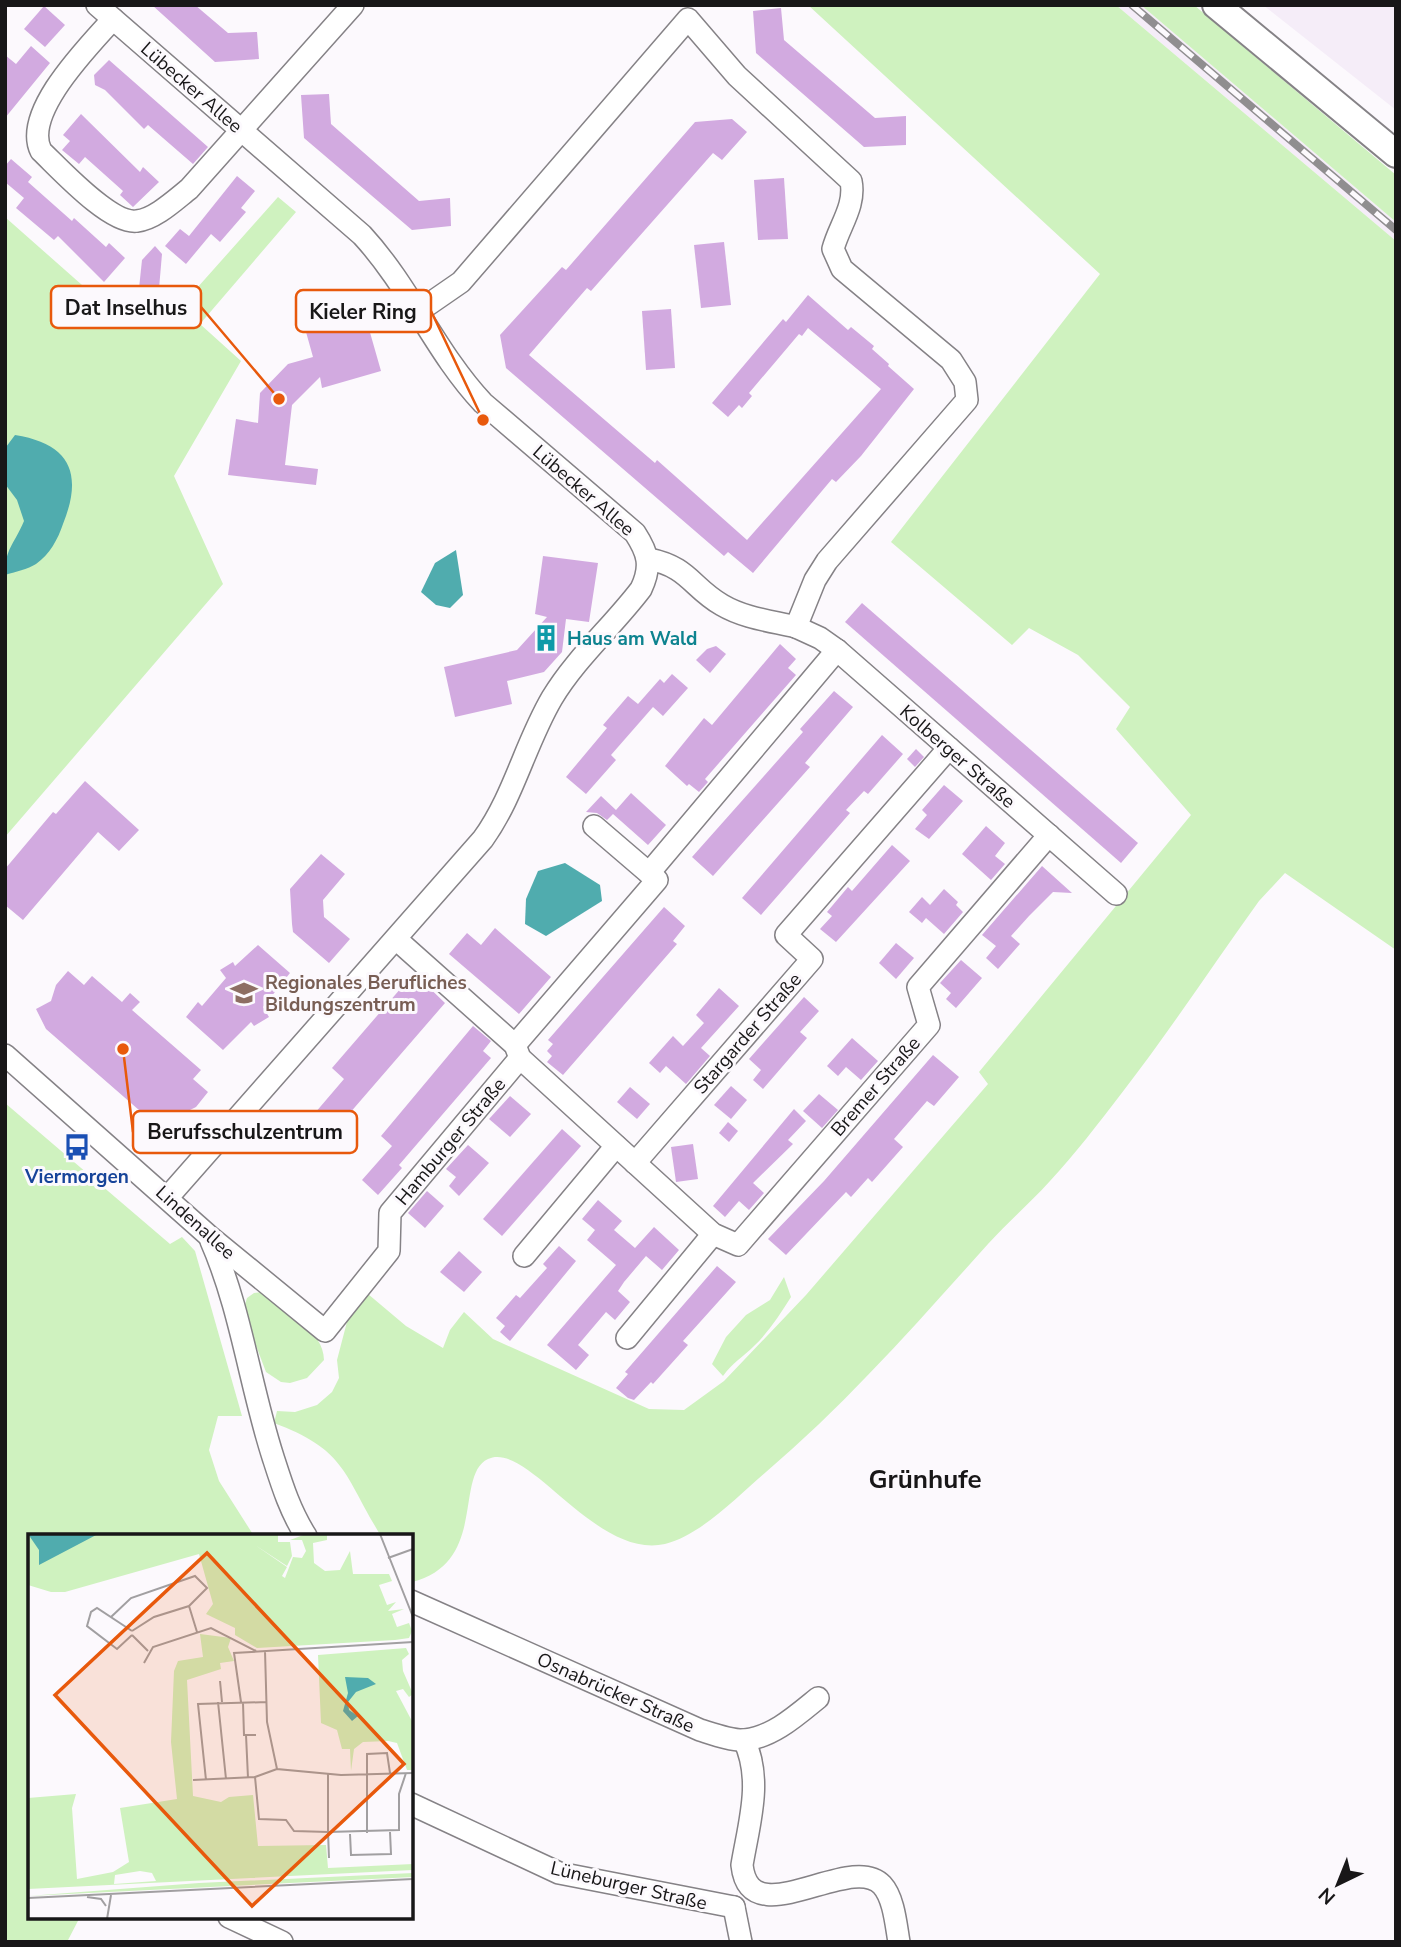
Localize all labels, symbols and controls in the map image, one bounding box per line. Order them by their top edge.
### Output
street label: Lübecker Allee [135,36,248,139]
callout: Dat Inselhus [51,286,201,328]
callout: Kieler Ring [296,290,431,332]
text: Dat Inselhus [65,294,187,322]
text: Kieler Ring [309,298,417,326]
street label: Lübecker Allee [527,439,640,542]
building icon: Haus am Wald [531,623,561,653]
place label: Haus am Wald [567,626,697,652]
street label: Kolberger Straße [894,699,1021,814]
street label: Stargarder Straße [688,968,808,1100]
place label: Regionales Berufliches Bildungszentrum [265,970,467,1018]
school or university icon: Regionales Berufliches Bildungszentrum [229,978,259,1008]
street label: Bremer Straße [825,1031,926,1142]
street label: Hamburger Straße [390,1072,512,1211]
callout: Berufsschulzentrum [133,1111,357,1153]
text: Berufsschulzentrum [147,1118,343,1146]
bus stop icon: Viermorgen [62,1132,92,1162]
place label: Viermorgen [24,1164,129,1190]
street label: Lindenallee [150,1180,241,1266]
district label: Grünhufe [868,1462,982,1497]
inset map [28,1534,413,1919]
street label: Osnabrücker Straße [533,1646,698,1739]
north arrow [1303,1849,1373,1919]
street label: Lüneburger Straße [548,1855,710,1917]
text: N [1313,1881,1341,1910]

